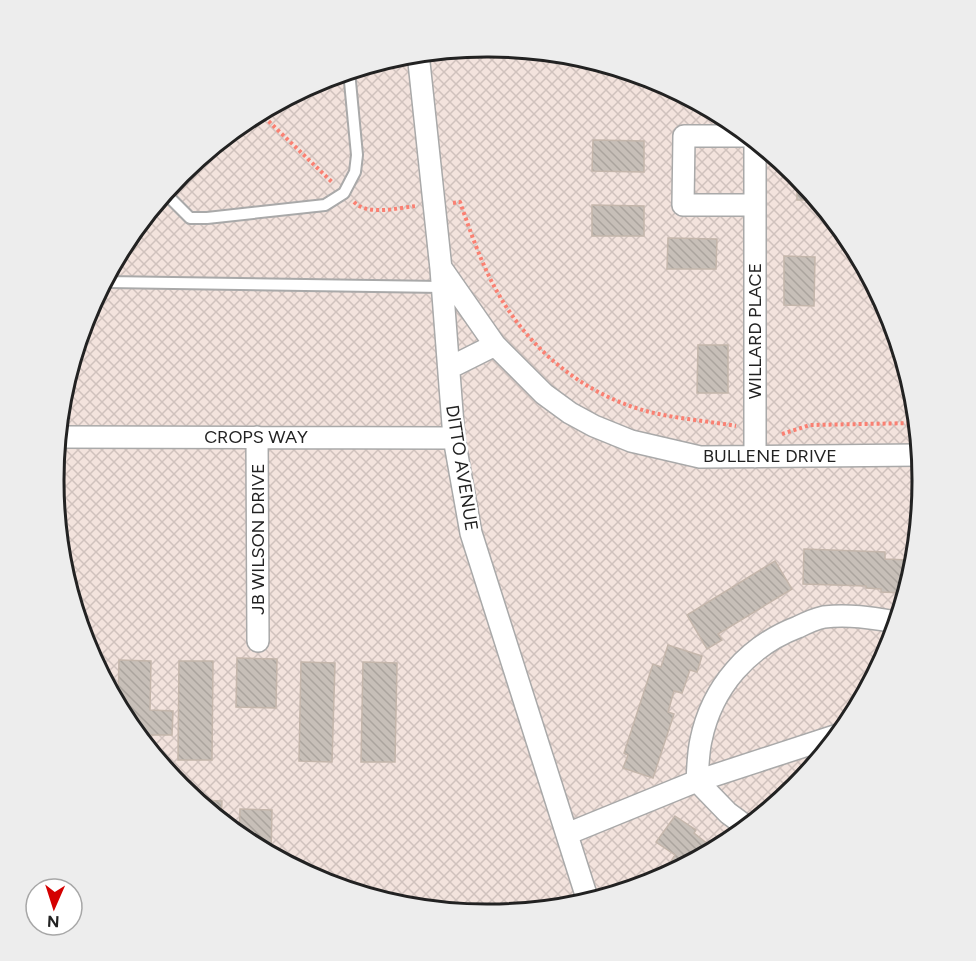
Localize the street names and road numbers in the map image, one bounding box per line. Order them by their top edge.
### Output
street label: WILLARD PLACE [744,263,766,399]
street label: DITTO AVENUE [441,403,483,533]
street label: CROPS WAY [204,426,308,448]
street label: BULLENE DRIVE [703,445,837,467]
street label: JB WILSON DRIVE [247,463,269,615]

